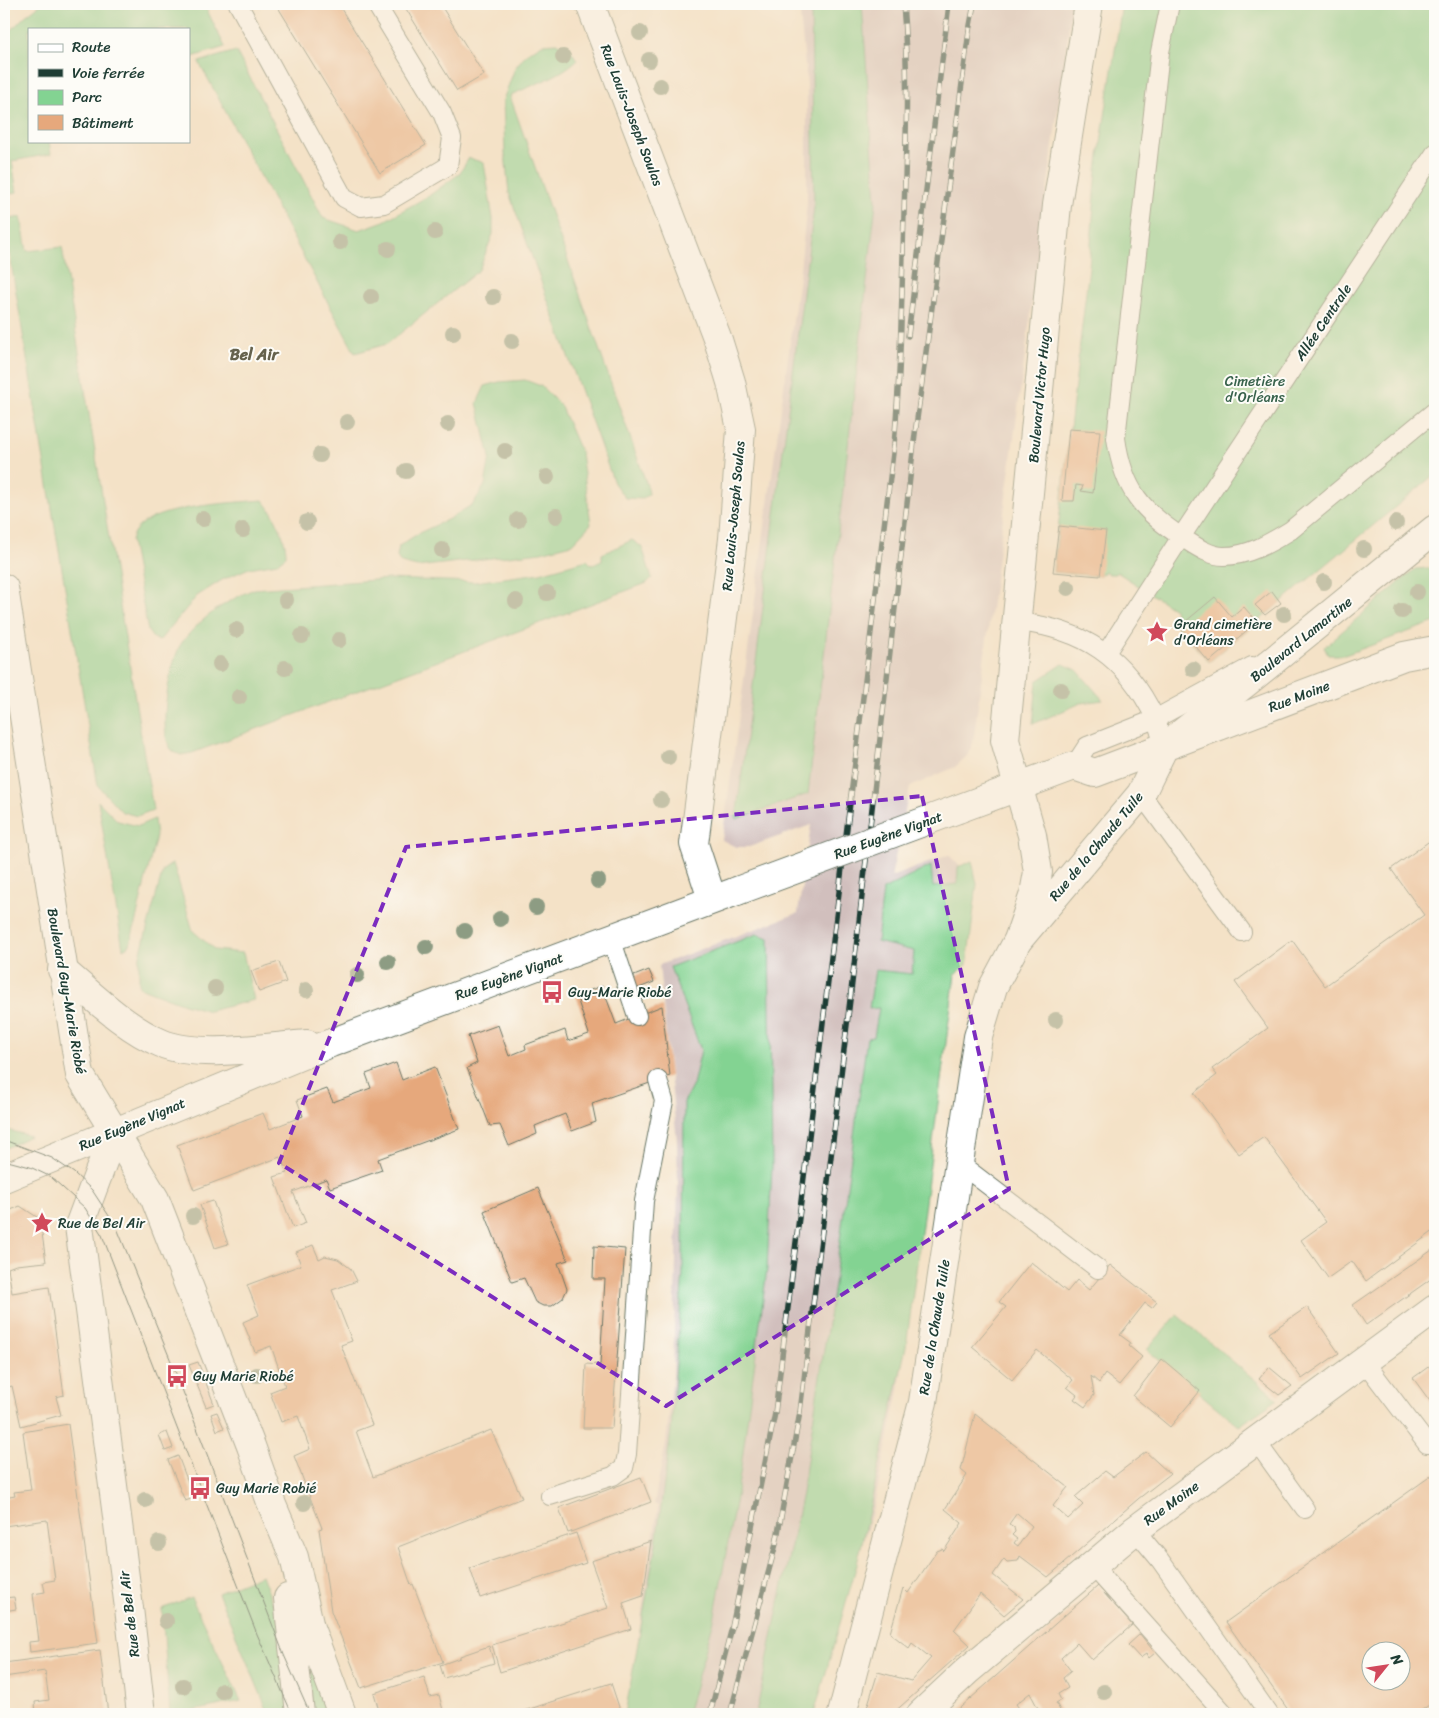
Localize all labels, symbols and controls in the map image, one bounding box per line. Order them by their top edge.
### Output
legend [28,28,190,142]
text: Route [72,34,111,60]
street label: Rue Louis-Joseph Soulas [593,41,670,190]
text: Voie ferrée [72,60,145,86]
text: Parc [72,84,102,110]
text: Bâtiment [72,110,134,136]
street label: Allée Centrale [1288,278,1359,367]
street label: Boulevard Victor Hugo [1021,326,1058,464]
district label: Bel Air [230,340,280,369]
park label: Cimetière d'Orléans [1225,369,1285,410]
street label: Rue Louis-Joseph Soulas [714,440,753,592]
street label: Boulevard Lamartine [1244,590,1358,689]
place label: Grand cimetière d'Orléans [1174,612,1272,653]
place icon: Grand cimetière d'Orléans [1144,619,1170,645]
street label: Rue Moine [1265,673,1334,720]
street label: Rue de la Chaude Tuile [1043,786,1150,907]
street label: Rue Eugène Vignat [830,804,946,867]
street label: Boulevard Guy-Marie Riobé [40,906,93,1076]
street label: Rue Eugène Vignat [451,945,567,1008]
bus stop icon: Guy-Marie Riobé [539,979,565,1005]
place label: Guy-Marie Riobé [568,980,671,1005]
street label: Rue Eugène Vignat [75,1091,189,1158]
place icon: Rue de Bel Air [29,1210,55,1236]
place label: Rue de Bel Air [58,1211,146,1236]
street label: Rue de la Chaude Tuile [911,1257,958,1397]
bus stop icon: Guy Marie Riobé [164,1363,190,1389]
place label: Guy Marie Riobé [193,1364,294,1389]
street label: Rue Moine [1138,1474,1205,1532]
bus stop icon: Guy Marie Robié [187,1475,213,1501]
place label: Guy Marie Robié [216,1476,317,1501]
street label: Rue de Bel Air [112,1568,147,1659]
north arrow [1362,1640,1412,1690]
text: N [1383,1648,1410,1670]

